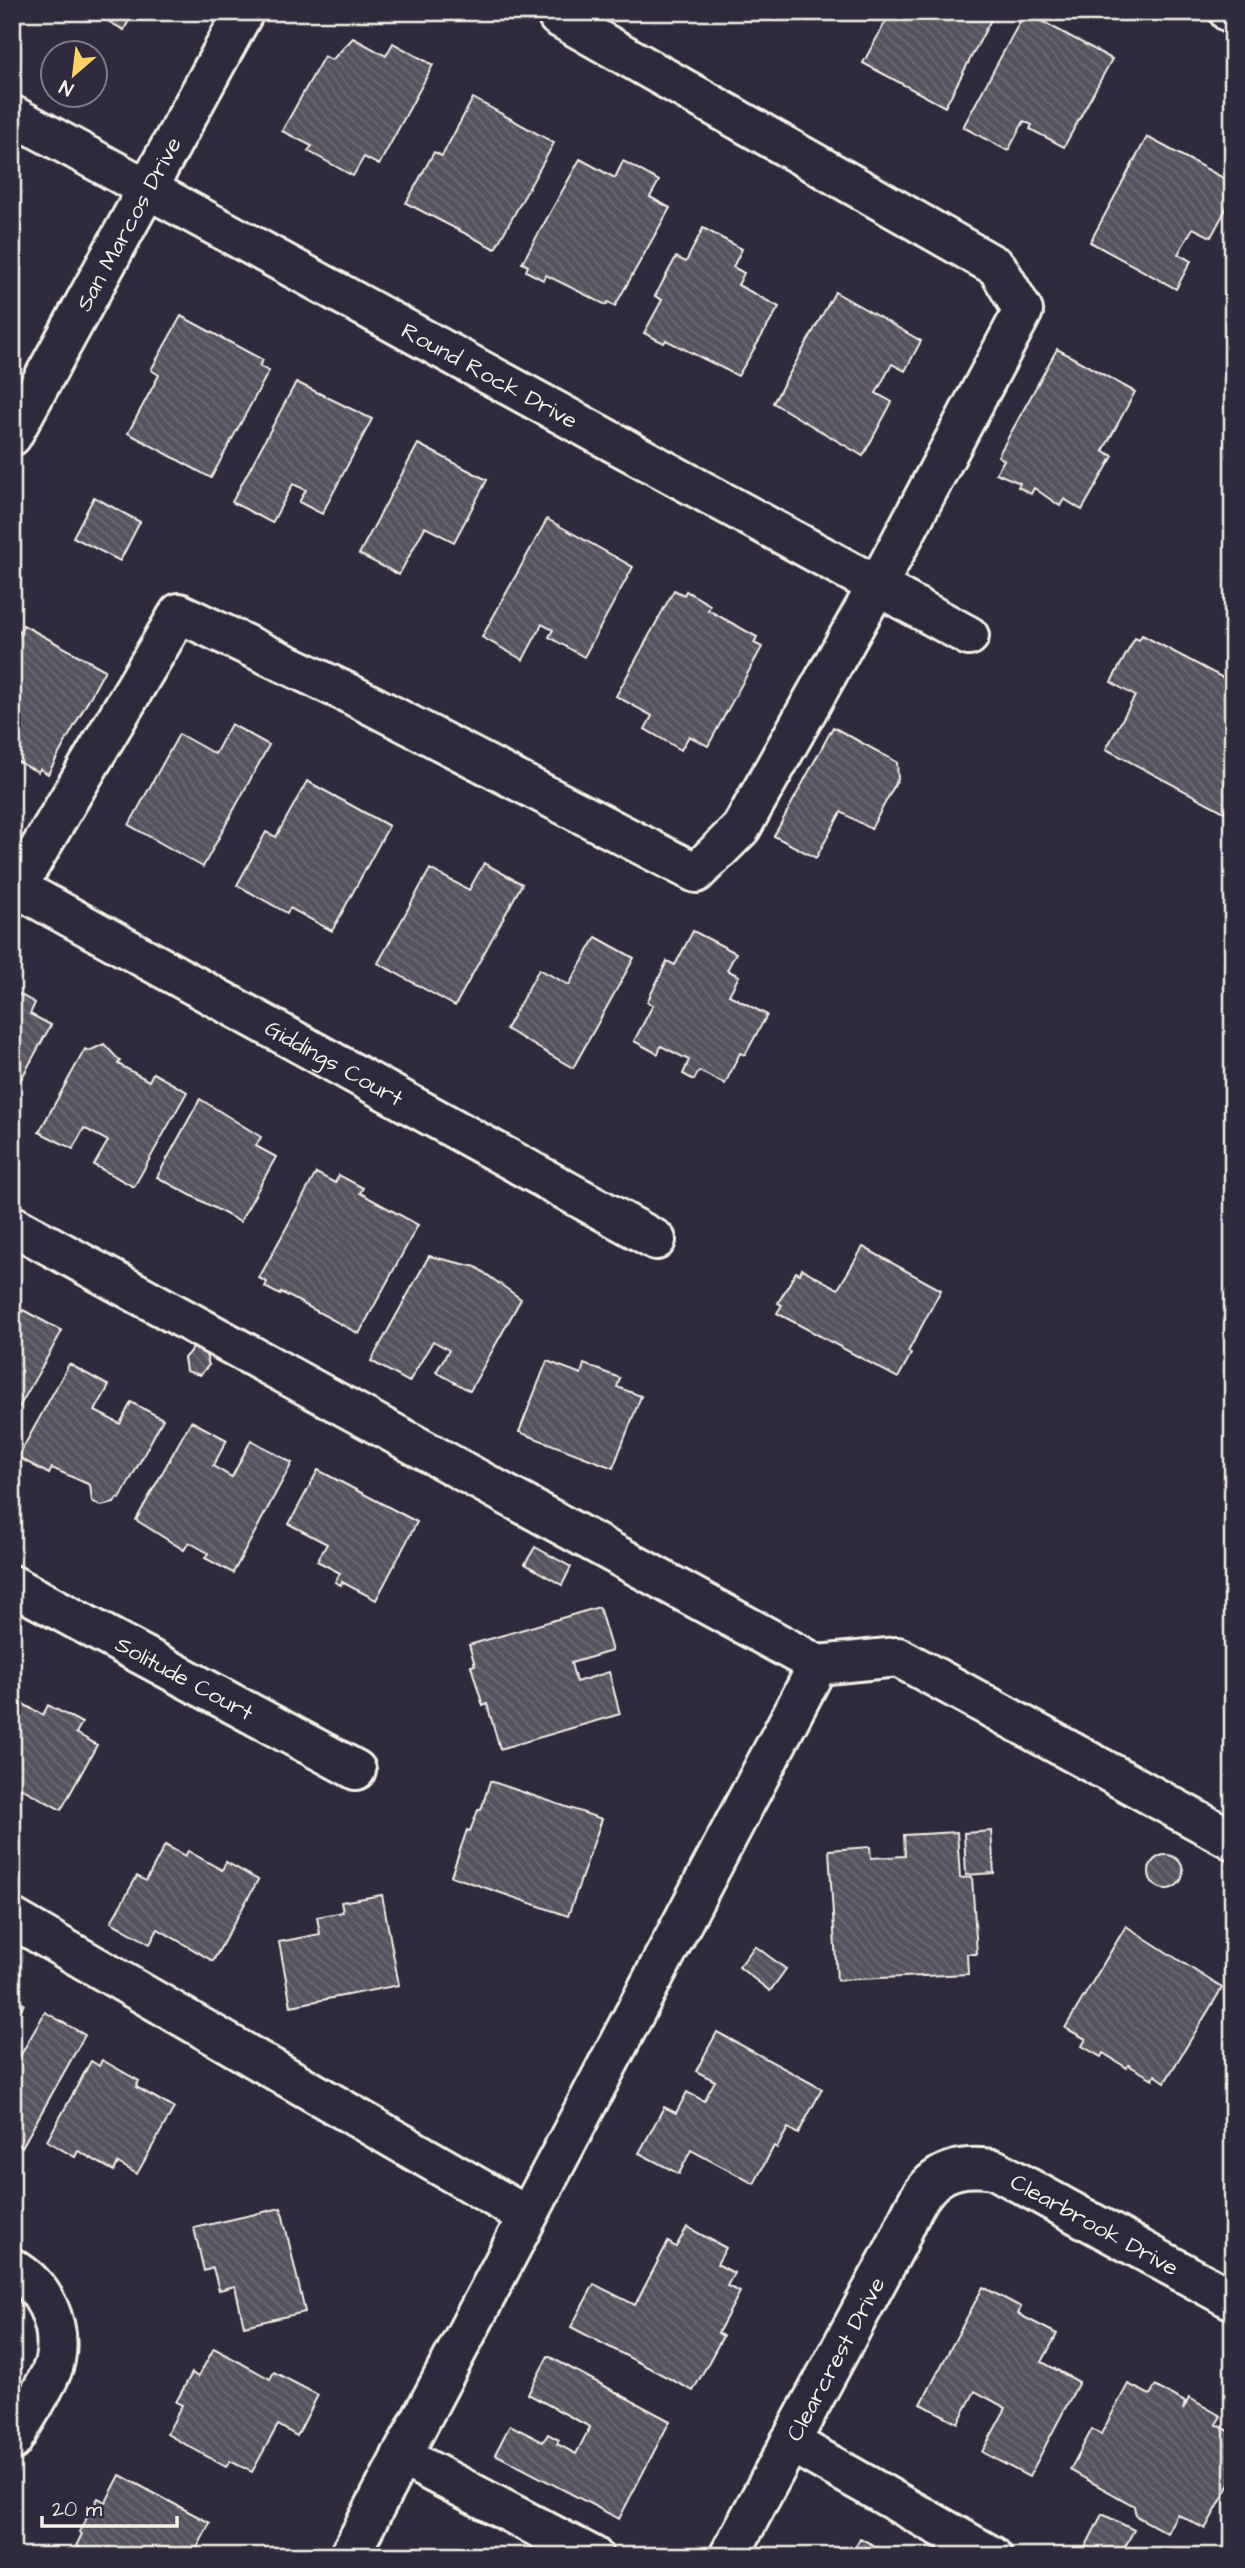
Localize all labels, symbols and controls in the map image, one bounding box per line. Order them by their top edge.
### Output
north arrow [38,38,108,108]
text: N [55,73,78,102]
street label: San Marcos Drive [68,131,190,317]
street label: Round Rock Drive [395,315,583,437]
street label: Giddings Court [259,1012,409,1115]
street label: Solitude Court [110,1629,259,1729]
street label: Clearbrook Drive [1004,2166,1184,2284]
street label: Clearcrest Drive [779,2272,893,2447]
scale bar [42,2484,177,2528]
text: 20 m [52,2495,103,2524]

